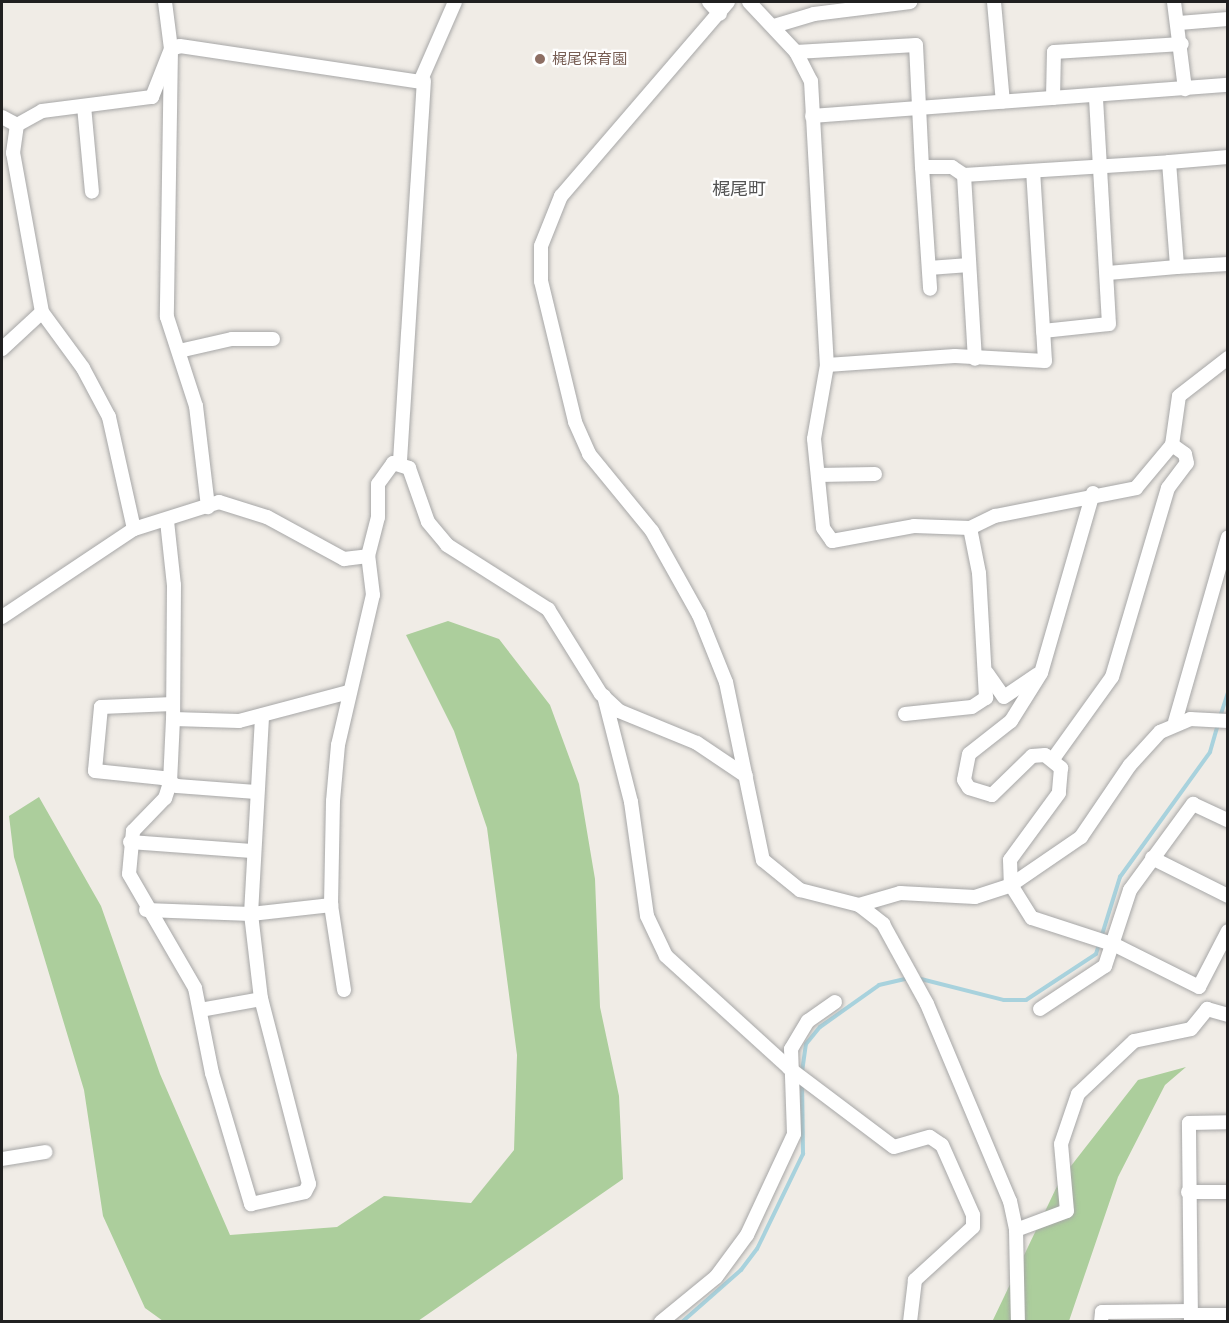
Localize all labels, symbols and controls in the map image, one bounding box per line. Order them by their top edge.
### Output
place label: 梶尾保育園 [552,50,627,68]
marker: 梶尾保育園 [533,52,547,66]
district label: 梶尾町 [712,177,766,199]

